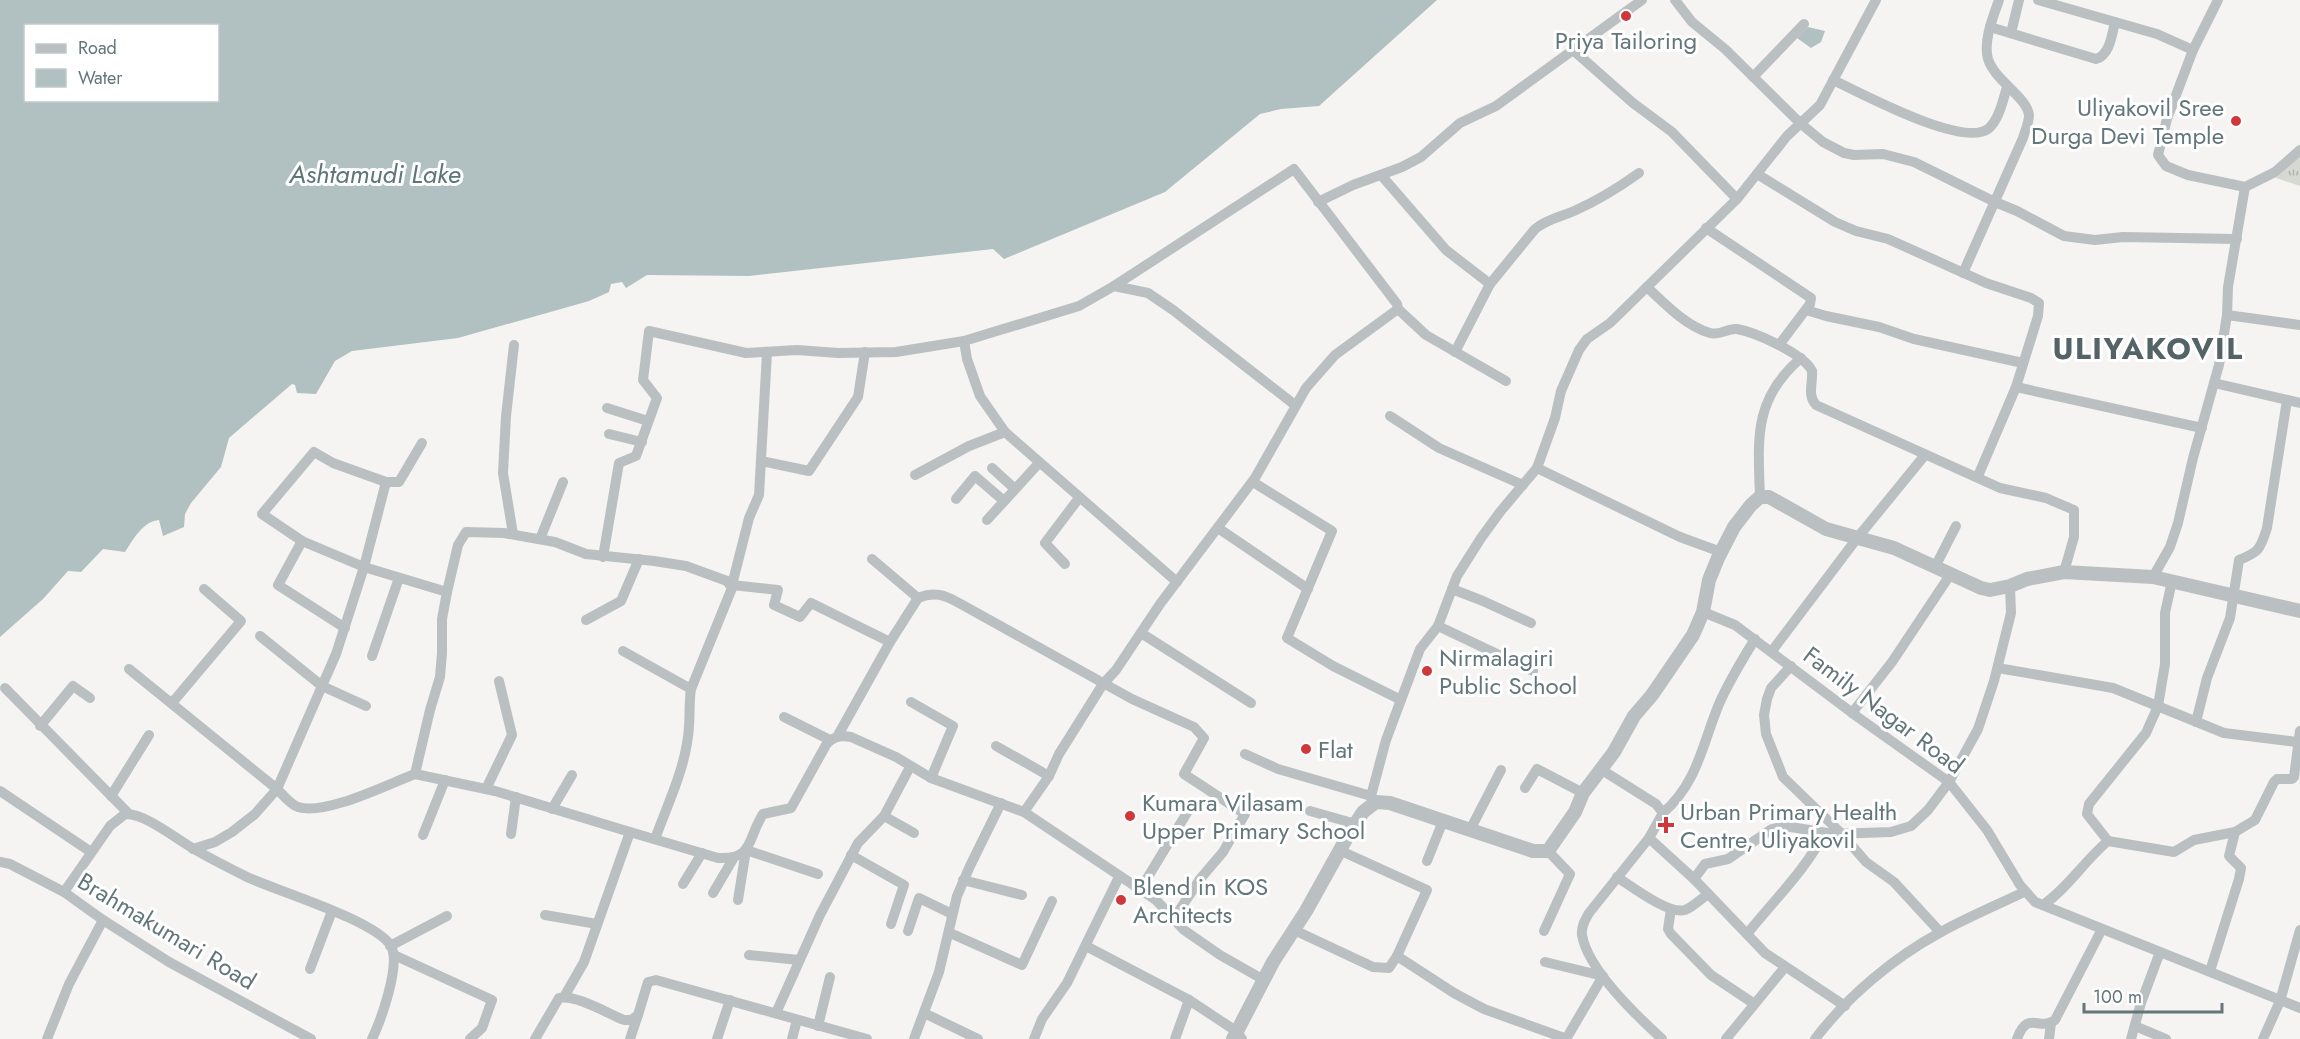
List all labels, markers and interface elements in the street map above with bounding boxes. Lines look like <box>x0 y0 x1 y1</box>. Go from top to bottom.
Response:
marker: Priya Tailoring <box>1619 9 1633 23</box>
place label: Priya Tailoring <box>1555 23 1697 58</box>
legend <box>24 24 219 102</box>
text: Road <box>78 35 117 61</box>
text: Water <box>78 65 123 91</box>
place label: Uliyakovil Sree Durga Devi Temple <box>2031 90 2224 153</box>
marker: Uliyakovil Sree Durga Devi Temple <box>2229 114 2243 128</box>
water label: Ashtamudi Lake <box>288 155 461 193</box>
district label: ULIYAKOVIL <box>2052 327 2244 370</box>
street label: Family Nagar Road <box>1796 638 1972 782</box>
place label: Nirmalagiri Public School <box>1439 640 1577 703</box>
marker: Nirmalagiri Public School <box>1420 664 1434 678</box>
place label: Flat <box>1318 732 1353 767</box>
marker: Flat <box>1299 742 1313 756</box>
place label: Kumara Vilasam Upper Primary School <box>1142 785 1365 848</box>
place label: Urban Primary Health Centre, Uliyakovil <box>1680 794 1897 857</box>
marker: Kumara Vilasam Upper Primary School <box>1123 809 1137 823</box>
marker: Urban Primary Health Centre, Uliyakovil <box>1657 816 1675 834</box>
street label: Brahmakumari Road <box>71 864 263 998</box>
place label: Blend in KOS Architects <box>1133 869 1268 932</box>
marker: Blend in KOS Architects <box>1114 893 1128 907</box>
scale bar <box>2084 976 2222 1014</box>
text: 100 m <box>2093 984 2142 1010</box>

